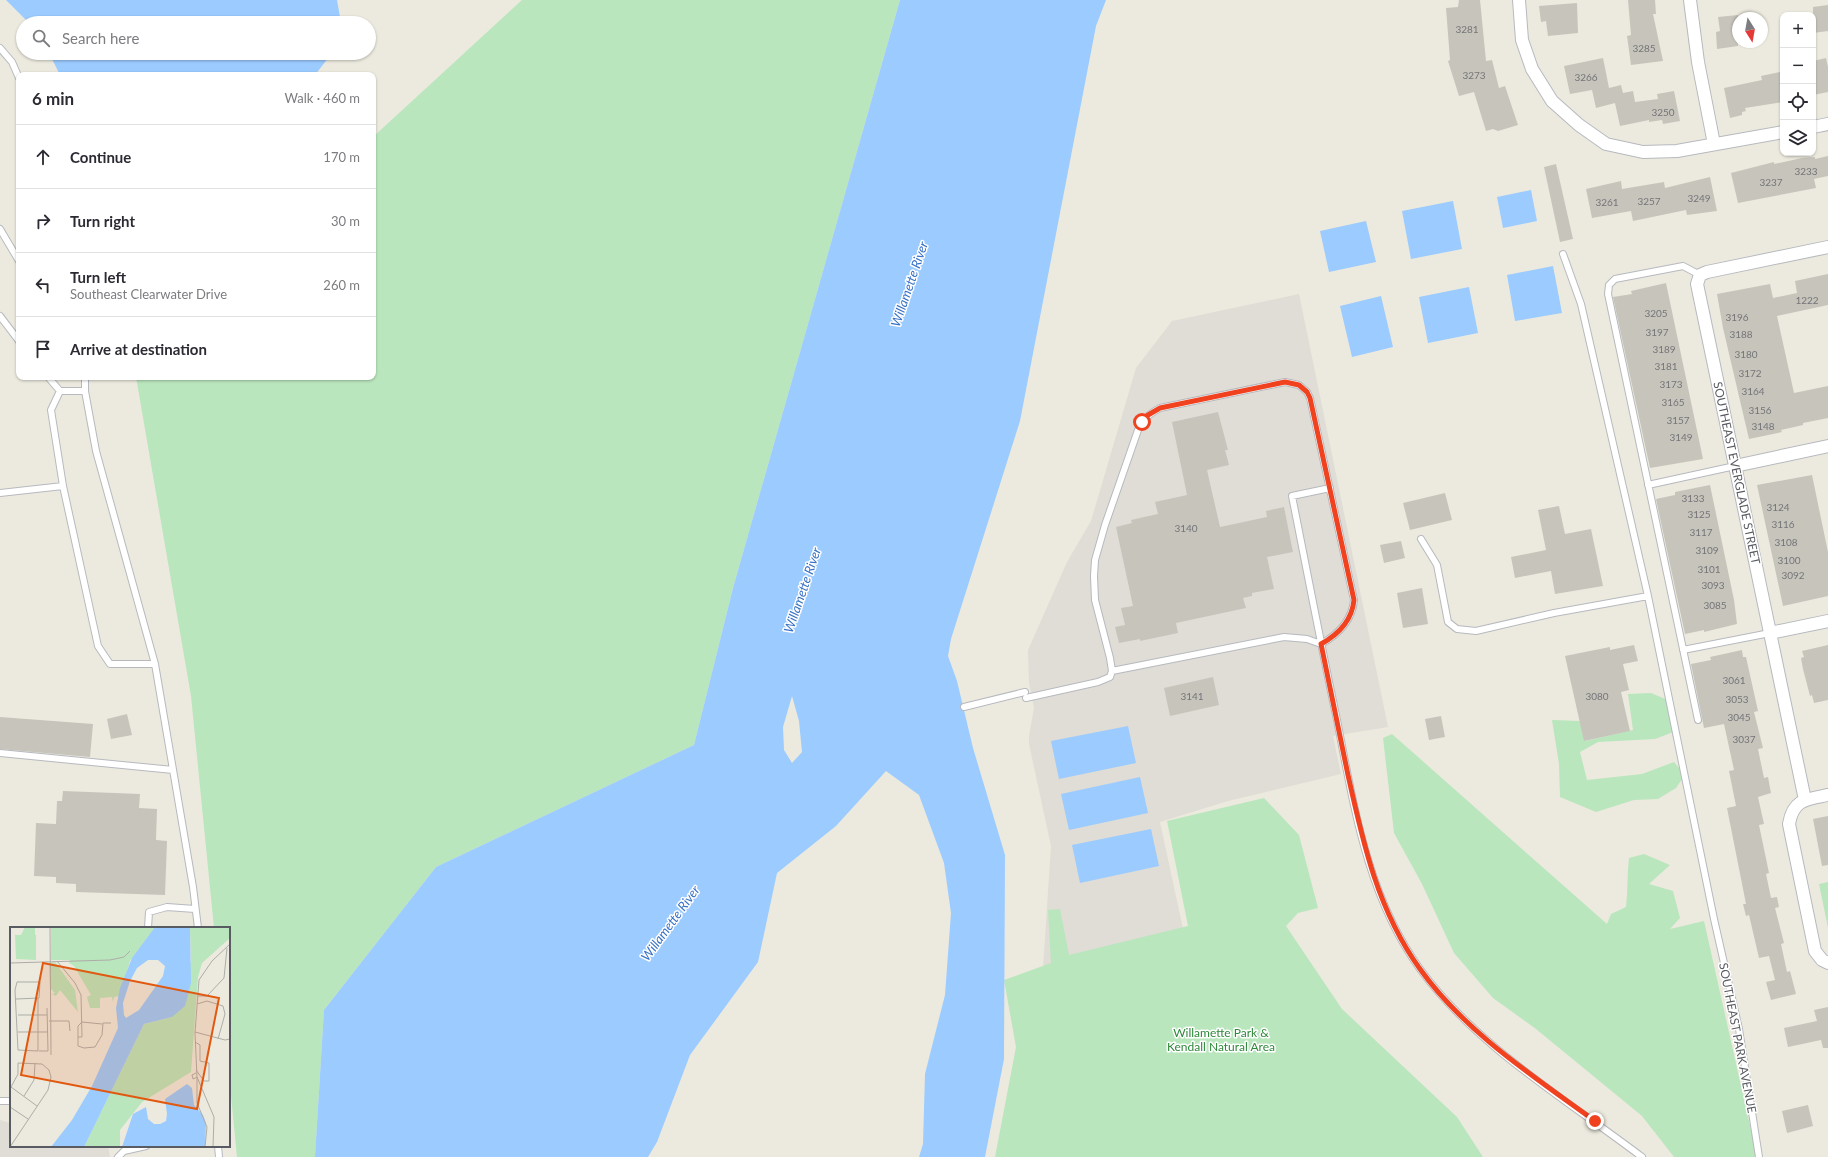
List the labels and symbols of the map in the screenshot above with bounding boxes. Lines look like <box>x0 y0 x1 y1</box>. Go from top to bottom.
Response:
north arrow <box>1732 12 1768 48</box>
house number: 3281 <box>1455 23 1479 35</box>
house number: 3285 <box>1632 42 1656 54</box>
house number: 3273 <box>1462 69 1486 81</box>
house number: 3266 <box>1574 71 1598 83</box>
house number: 3250 <box>1651 106 1675 118</box>
house number: 3233 <box>1794 165 1818 177</box>
house number: 3237 <box>1759 176 1783 188</box>
house number: 3249 <box>1687 192 1711 204</box>
house number: 3257 <box>1637 195 1661 207</box>
house number: 3261 <box>1595 196 1619 208</box>
water label: Willamette River <box>887 239 931 329</box>
house number: 1222 <box>1795 294 1819 306</box>
house number: 3205 <box>1644 307 1668 319</box>
house number: 3196 <box>1725 311 1749 323</box>
house number: 3197 <box>1645 326 1669 338</box>
house number: 3188 <box>1729 328 1753 340</box>
house number: 3189 <box>1652 343 1676 355</box>
house number: 3180 <box>1734 348 1758 360</box>
house number: 3181 <box>1654 360 1678 372</box>
house number: 3172 <box>1738 367 1762 379</box>
house number: 3173 <box>1659 378 1683 390</box>
street label: SOUTHEAST EVERGLADE STREET <box>1710 380 1764 566</box>
house number: 3164 <box>1741 385 1765 397</box>
house number: 3165 <box>1661 396 1685 408</box>
house number: 3156 <box>1748 404 1772 416</box>
route start <box>1133 413 1151 431</box>
house number: 3157 <box>1666 414 1690 426</box>
house number: 3148 <box>1751 420 1775 432</box>
house number: 3149 <box>1669 431 1693 443</box>
house number: 3133 <box>1681 492 1705 504</box>
house number: 3124 <box>1766 501 1790 513</box>
house number: 3125 <box>1687 508 1711 520</box>
house number: 3116 <box>1771 518 1795 530</box>
house number: 3140 <box>1174 522 1198 534</box>
house number: 3117 <box>1689 526 1713 538</box>
house number: 3108 <box>1774 536 1798 548</box>
house number: 3109 <box>1695 544 1719 556</box>
water label: Willamette River <box>780 545 824 635</box>
house number: 3100 <box>1777 554 1801 566</box>
house number: 3101 <box>1697 563 1721 575</box>
house number: 3092 <box>1781 569 1805 581</box>
house number: 3093 <box>1701 579 1725 591</box>
house number: 3085 <box>1703 599 1727 611</box>
house number: 3061 <box>1722 674 1746 686</box>
house number: 3141 <box>1180 690 1204 702</box>
house number: 3080 <box>1585 690 1609 702</box>
house number: 3053 <box>1725 693 1749 705</box>
house number: 3045 <box>1727 711 1751 723</box>
house number: 3037 <box>1732 733 1756 745</box>
water label: Willamette River <box>637 882 703 964</box>
inset map <box>10 927 230 1147</box>
street label: SOUTHEAST PARK AVENUE <box>1716 962 1760 1115</box>
park label: Willamette Park & Kendall Natural Area <box>1167 1025 1275 1054</box>
route end <box>1586 1112 1604 1130</box>

